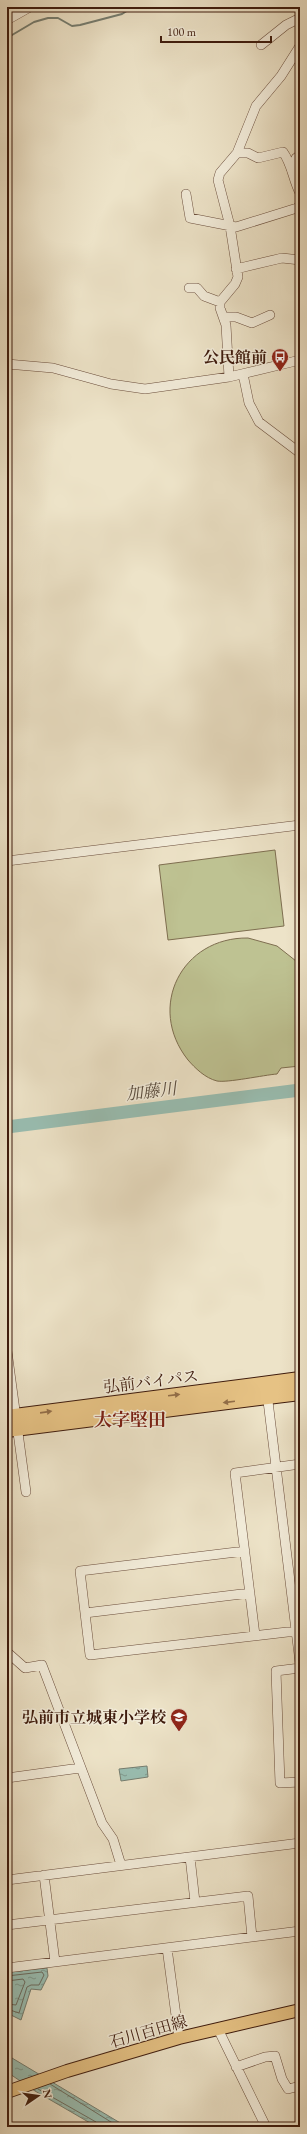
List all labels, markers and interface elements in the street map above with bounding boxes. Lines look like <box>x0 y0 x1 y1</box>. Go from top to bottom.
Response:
scale bar <box>161 18 271 44</box>
text: 100 m <box>167 24 197 40</box>
place label: 公民館前 <box>203 347 267 368</box>
bus stop icon: 公民館前 <box>270 347 290 372</box>
water label: 加藤川 <box>124 1077 180 1105</box>
street label: 弘前バイパス <box>102 1365 200 1398</box>
one-way arrow <box>168 1392 181 1398</box>
one-way arrow <box>223 1399 235 1405</box>
district label: 大字堅田 <box>94 1408 166 1431</box>
one-way arrow <box>39 1409 52 1415</box>
place label: 弘前市立城東小学校 <box>22 1707 167 1728</box>
school or university icon: 弘前市立城東小学校 <box>169 1707 189 1732</box>
street label: 石川百田線 <box>107 2010 189 2053</box>
north arrow <box>18 2076 58 2116</box>
text: N <box>40 2088 56 2100</box>

